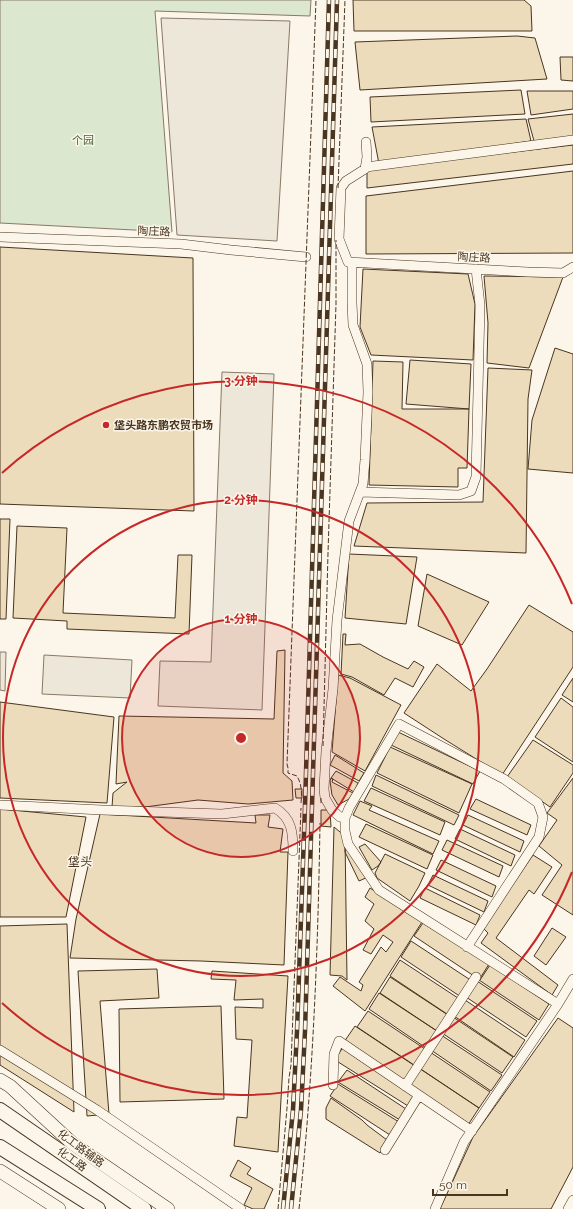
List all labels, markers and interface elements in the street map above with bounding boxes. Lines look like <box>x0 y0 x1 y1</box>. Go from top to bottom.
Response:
park label: 个园 <box>72 134 94 147</box>
street label: 陶庄路 <box>137 224 171 239</box>
street label: 陶庄路 <box>457 250 491 265</box>
text: 3 分钟 <box>224 374 258 388</box>
place label: 垡头路东鹏农贸市场 <box>114 419 213 432</box>
marker: 垡头路东鹏农贸市场 <box>101 420 111 430</box>
text: 2 分钟 <box>224 493 258 507</box>
text: 1 分钟 <box>225 612 257 626</box>
centre of rings <box>234 731 248 745</box>
district label: 垡头 <box>68 855 92 869</box>
street label: 化工路辅路 <box>55 1126 107 1170</box>
street label: 化工路 <box>55 1144 89 1174</box>
scale bar <box>433 1171 507 1197</box>
text: 50 m <box>439 1178 467 1192</box>

